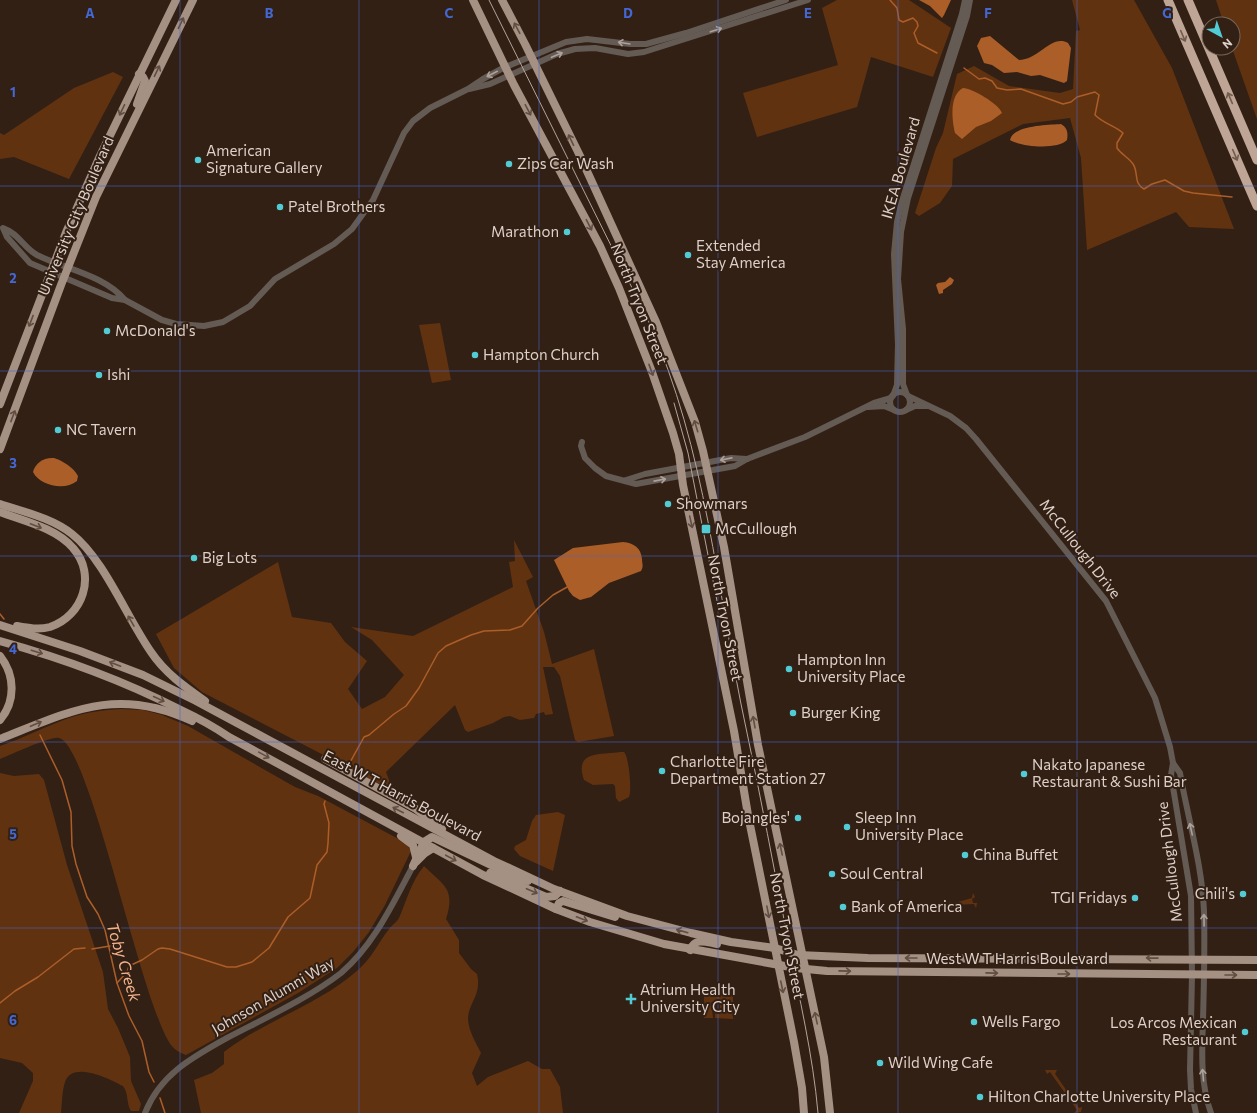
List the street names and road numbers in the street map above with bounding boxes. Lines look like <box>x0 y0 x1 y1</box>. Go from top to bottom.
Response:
street label: IKEA Boulevard <box>877 115 923 221</box>
street label: University City Boulevard <box>33 133 117 298</box>
street label: North Tryon Street <box>608 241 672 367</box>
street label: McCullough Drive <box>1036 495 1125 602</box>
street label: North Tryon Street <box>705 553 747 683</box>
street label: East W T Harris Boulevard <box>320 746 484 844</box>
street label: McCullough Drive <box>1153 801 1185 923</box>
street label: North Tryon Street <box>767 871 809 1001</box>
street label: West W T Harris Boulevard <box>926 949 1108 967</box>
street label: Johnson Alumni Way <box>208 953 337 1038</box>

